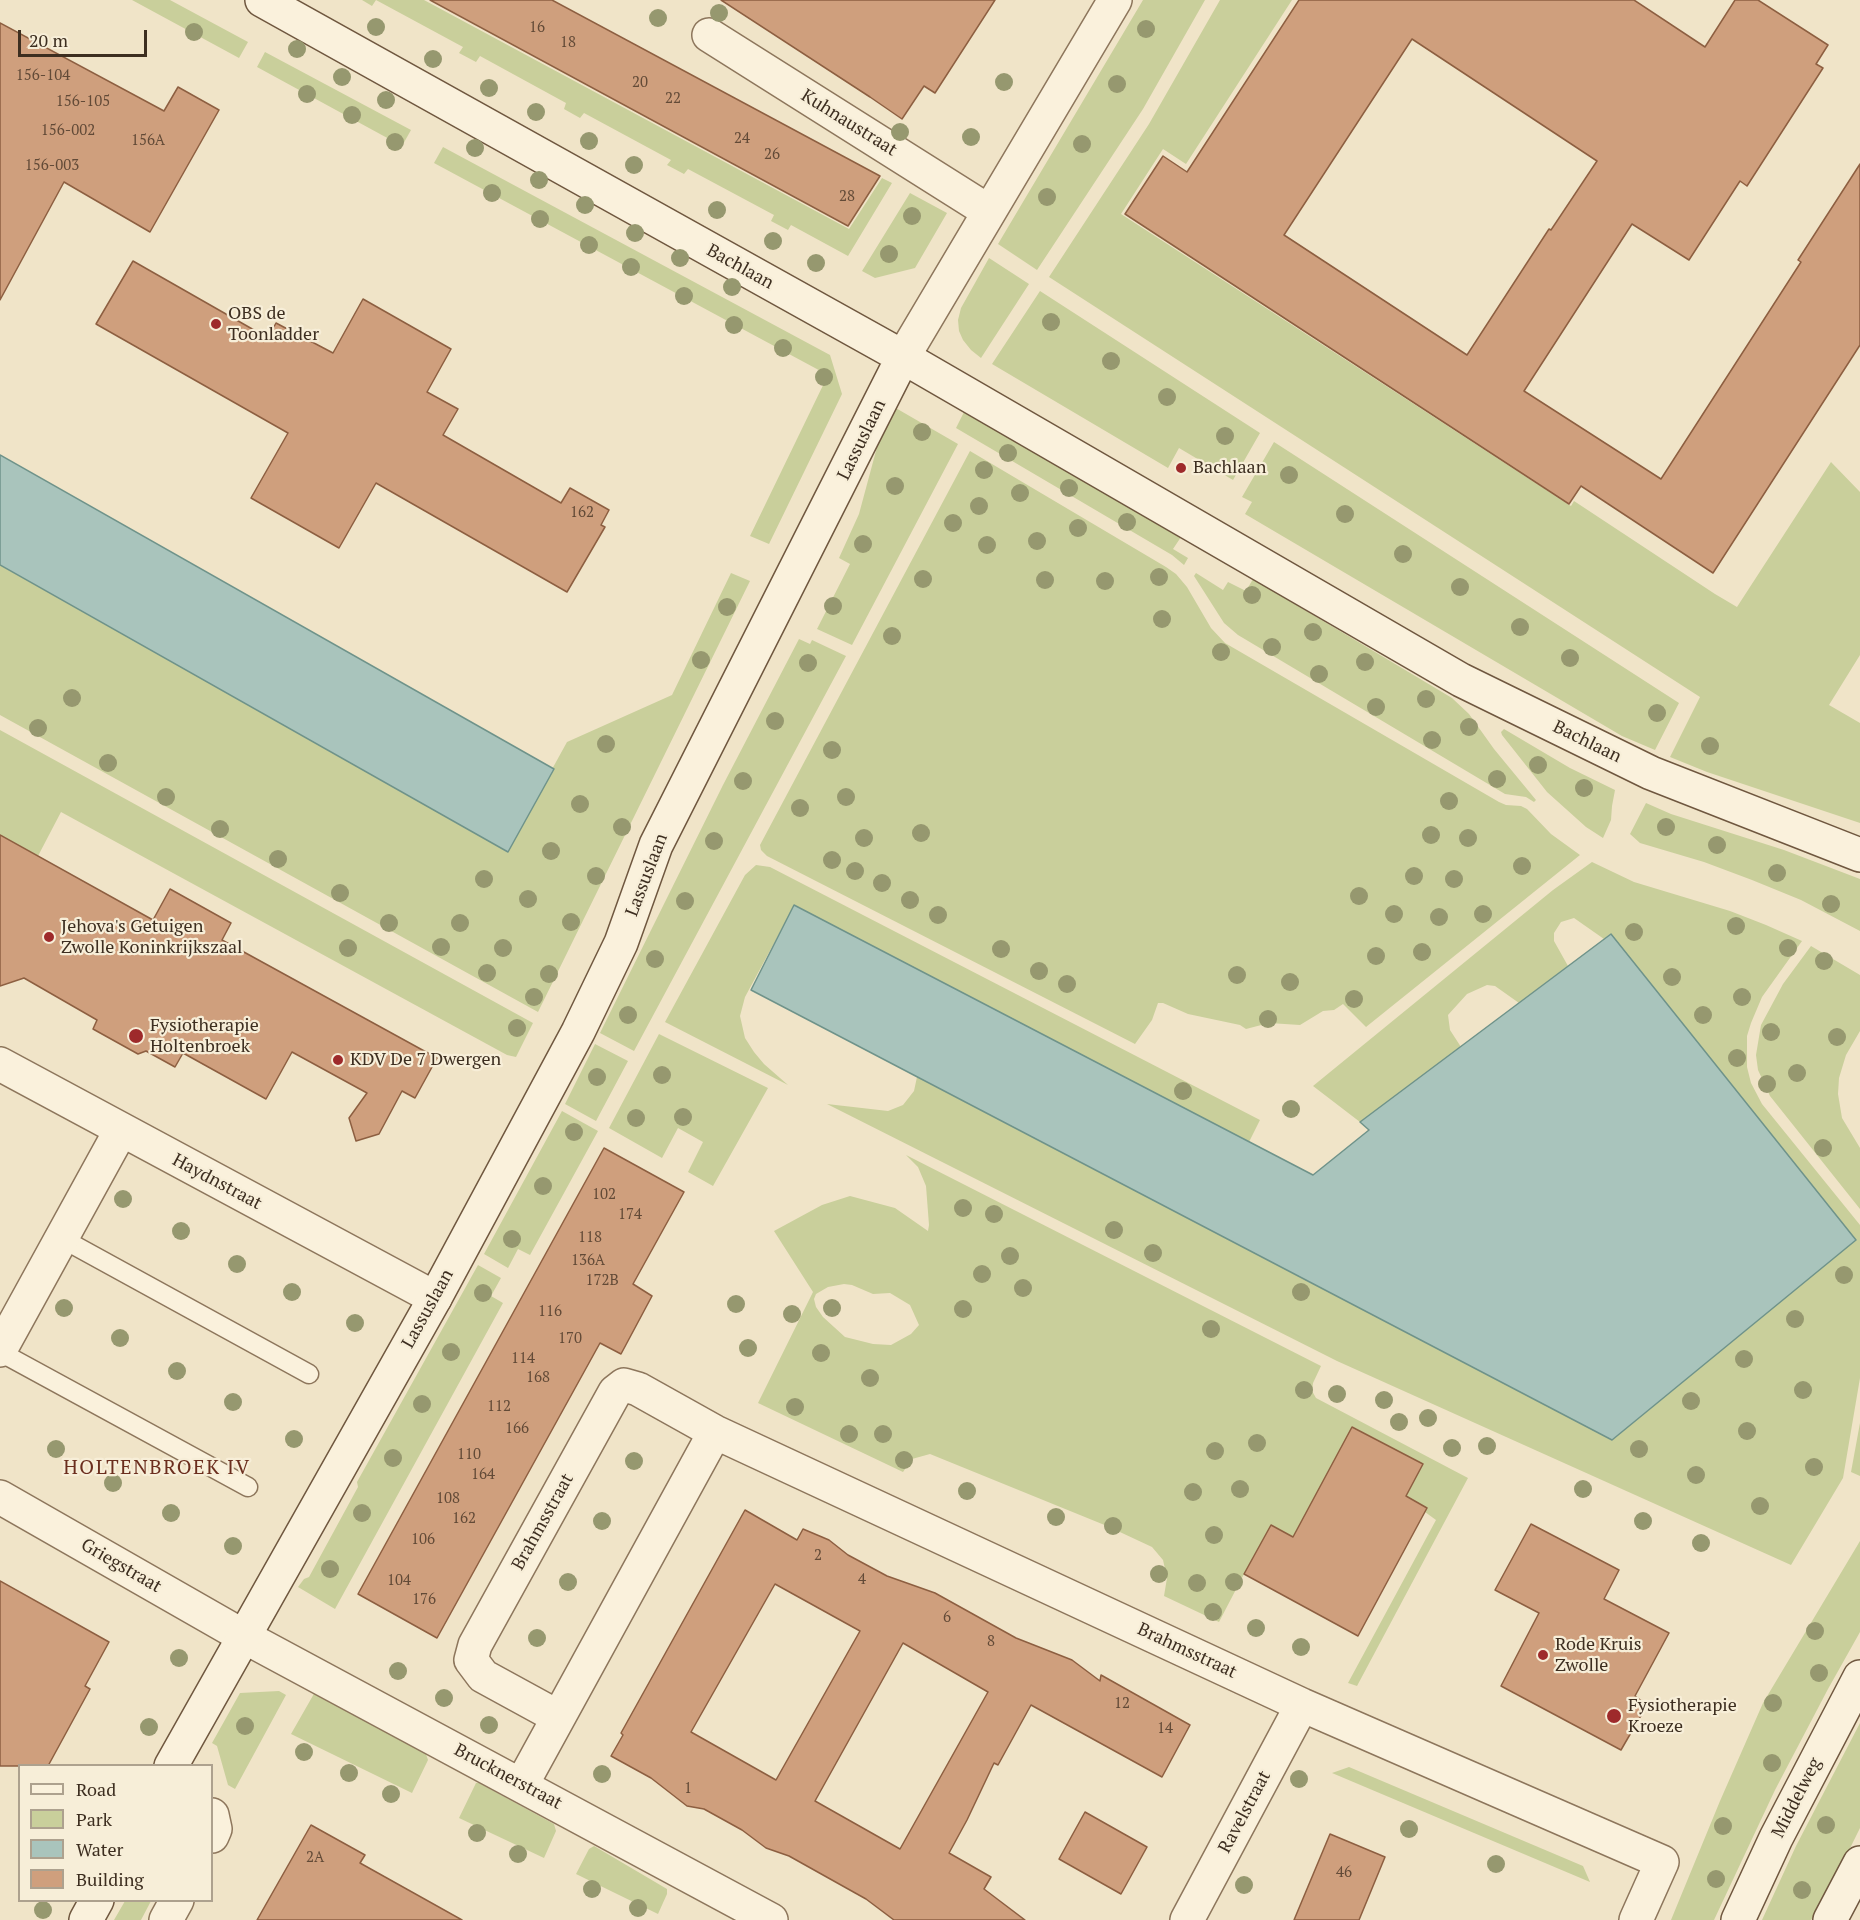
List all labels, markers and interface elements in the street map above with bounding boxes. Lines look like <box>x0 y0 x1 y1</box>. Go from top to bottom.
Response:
scale bar <box>21 18 150 56</box>
house number: 16 <box>529 19 545 37</box>
text: 20 m <box>29 28 68 52</box>
house number: 18 <box>560 34 576 52</box>
house number: 156-104 <box>16 67 70 85</box>
house number: 20 <box>632 74 648 92</box>
street label: Kuhnaustraat <box>797 85 901 161</box>
house number: 22 <box>665 90 681 108</box>
house number: 156-105 <box>56 93 110 111</box>
house number: 156-002 <box>41 122 95 140</box>
house number: 24 <box>734 130 750 148</box>
house number: 156A <box>131 132 165 150</box>
house number: 26 <box>764 146 780 164</box>
house number: 156-003 <box>25 157 79 175</box>
house number: 28 <box>839 188 855 206</box>
street label: Bachlaan <box>703 240 777 294</box>
place label: OBS de Toonladder <box>228 303 319 346</box>
marker: OBS de Toonladder <box>209 317 223 331</box>
street label: Lassuslaan <box>833 396 891 484</box>
place label: Bachlaan <box>1193 457 1266 479</box>
marker: Bachlaan <box>1174 461 1188 475</box>
house number: 162 <box>570 504 594 522</box>
street label: Bachlaan <box>1549 716 1625 768</box>
street label: Lassuslaan <box>621 831 673 919</box>
place label: Jehova's Getuigen Zwolle Koninkrijkszaal <box>61 916 243 958</box>
marker: Jehova's Getuigen Zwolle Koninkrijkszaal <box>42 930 56 944</box>
place label: Fysiotherapie Holtenbroek <box>150 1015 259 1058</box>
marker: Fysiotherapie Holtenbroek <box>127 1027 145 1045</box>
place label: KDV De 7 Dwergen <box>350 1049 501 1071</box>
marker: KDV De 7 Dwergen <box>331 1053 345 1067</box>
street label: Haydnstraat <box>169 1149 265 1215</box>
house number: 102 <box>592 1186 616 1204</box>
house number: 174 <box>618 1206 642 1224</box>
house number: 118 <box>578 1229 602 1247</box>
house number: 136A <box>571 1252 605 1270</box>
street label: Lassuslaan <box>397 1266 459 1352</box>
house number: 172B <box>585 1272 619 1290</box>
house number: 116 <box>538 1303 562 1321</box>
house number: 170 <box>558 1330 582 1348</box>
house number: 114 <box>511 1350 535 1368</box>
house number: 168 <box>526 1369 550 1387</box>
house number: 112 <box>487 1398 511 1416</box>
house number: 166 <box>505 1420 529 1438</box>
house number: 110 <box>457 1446 481 1464</box>
district label: HOLTENBROEK IV <box>63 1456 251 1480</box>
house number: 164 <box>471 1466 495 1484</box>
street label: Brahmsstraat <box>508 1470 578 1574</box>
house number: 108 <box>436 1490 460 1508</box>
house number: 162 <box>452 1510 476 1528</box>
house number: 106 <box>411 1531 435 1549</box>
street label: Griegstraat <box>77 1534 165 1598</box>
house number: 2 <box>814 1547 822 1565</box>
house number: 4 <box>858 1571 866 1589</box>
house number: 104 <box>387 1572 411 1590</box>
house number: 176 <box>412 1591 436 1609</box>
house number: 6 <box>943 1609 951 1627</box>
street label: Brahmsstraat <box>1134 1619 1240 1683</box>
house number: 8 <box>987 1633 995 1651</box>
place label: Rode Kruis Zwolle <box>1555 1634 1642 1676</box>
marker: Rode Kruis Zwolle <box>1536 1648 1550 1662</box>
house number: 12 <box>1114 1695 1130 1713</box>
place label: Fysiotherapie Kroeze <box>1628 1695 1737 1738</box>
marker: Fysiotherapie Kroeze <box>1605 1707 1623 1725</box>
house number: 14 <box>1157 1720 1173 1738</box>
street label: Brucknerstraat <box>450 1740 566 1814</box>
street label: Middelweg <box>1768 1754 1826 1842</box>
legend <box>18 1764 213 1902</box>
street label: Ravelstraat <box>1214 1767 1276 1857</box>
text: Road <box>76 1777 116 1801</box>
house number: 1 <box>684 1780 692 1798</box>
text: Park <box>76 1807 112 1831</box>
text: Water <box>76 1837 123 1861</box>
house number: 2A <box>306 1849 324 1867</box>
house number: 46 <box>1336 1864 1352 1882</box>
text: Building <box>76 1867 144 1891</box>

